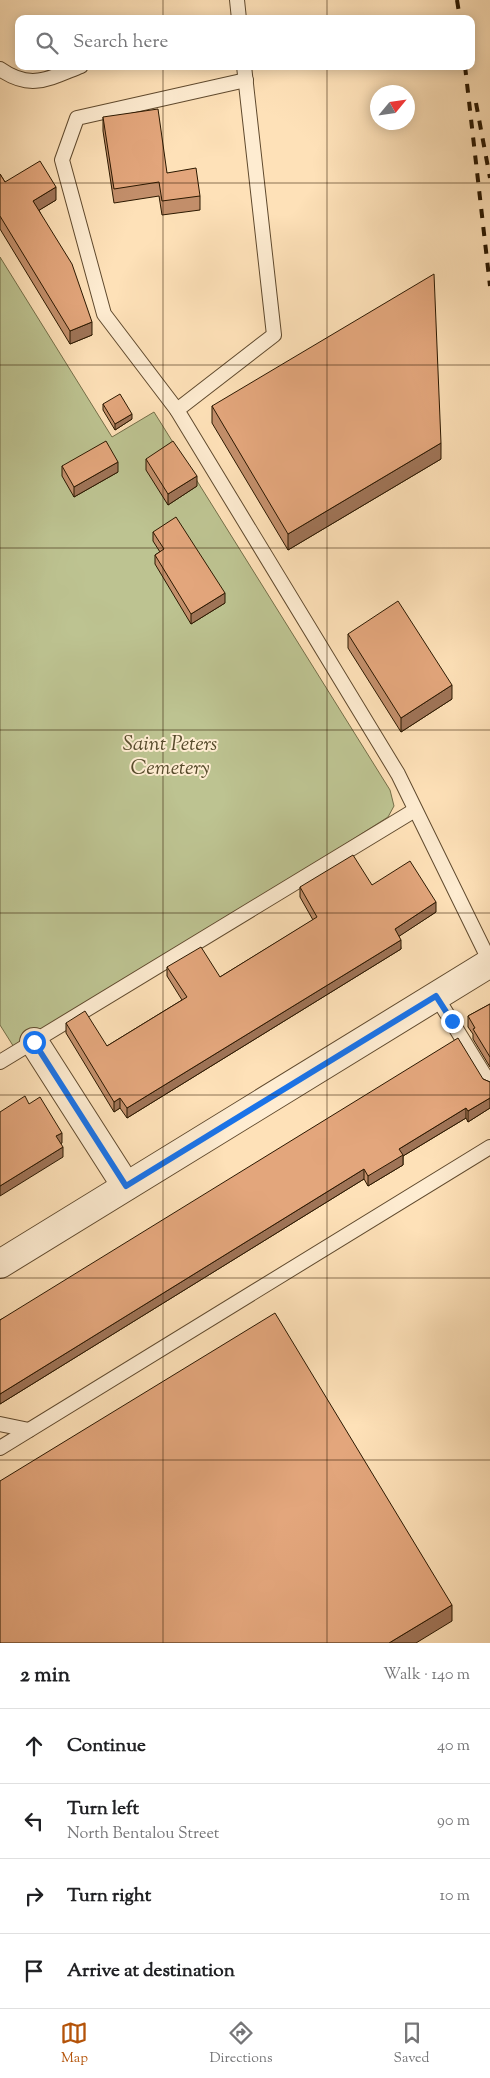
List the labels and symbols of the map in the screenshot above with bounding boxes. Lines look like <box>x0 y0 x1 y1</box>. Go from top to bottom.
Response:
north arrow <box>370 85 415 130</box>
park label: Saint Peters Cemetery <box>123 730 217 784</box>
route end <box>441 1010 464 1033</box>
route start <box>23 1031 46 1054</box>

